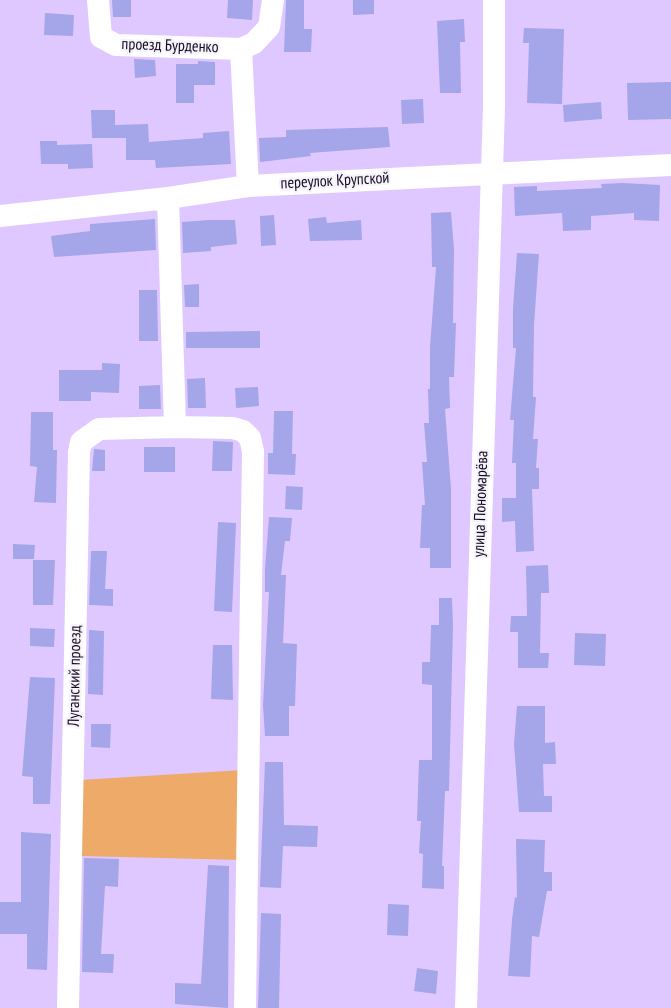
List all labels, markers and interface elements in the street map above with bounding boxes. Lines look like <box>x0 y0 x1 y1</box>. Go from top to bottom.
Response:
street label: проезд Бурденко <box>121 35 219 57</box>
street label: переулок Крупской <box>280 169 390 193</box>
street label: улица Пономарёва <box>470 450 492 558</box>
street label: Луганский проезд <box>65 625 85 727</box>

